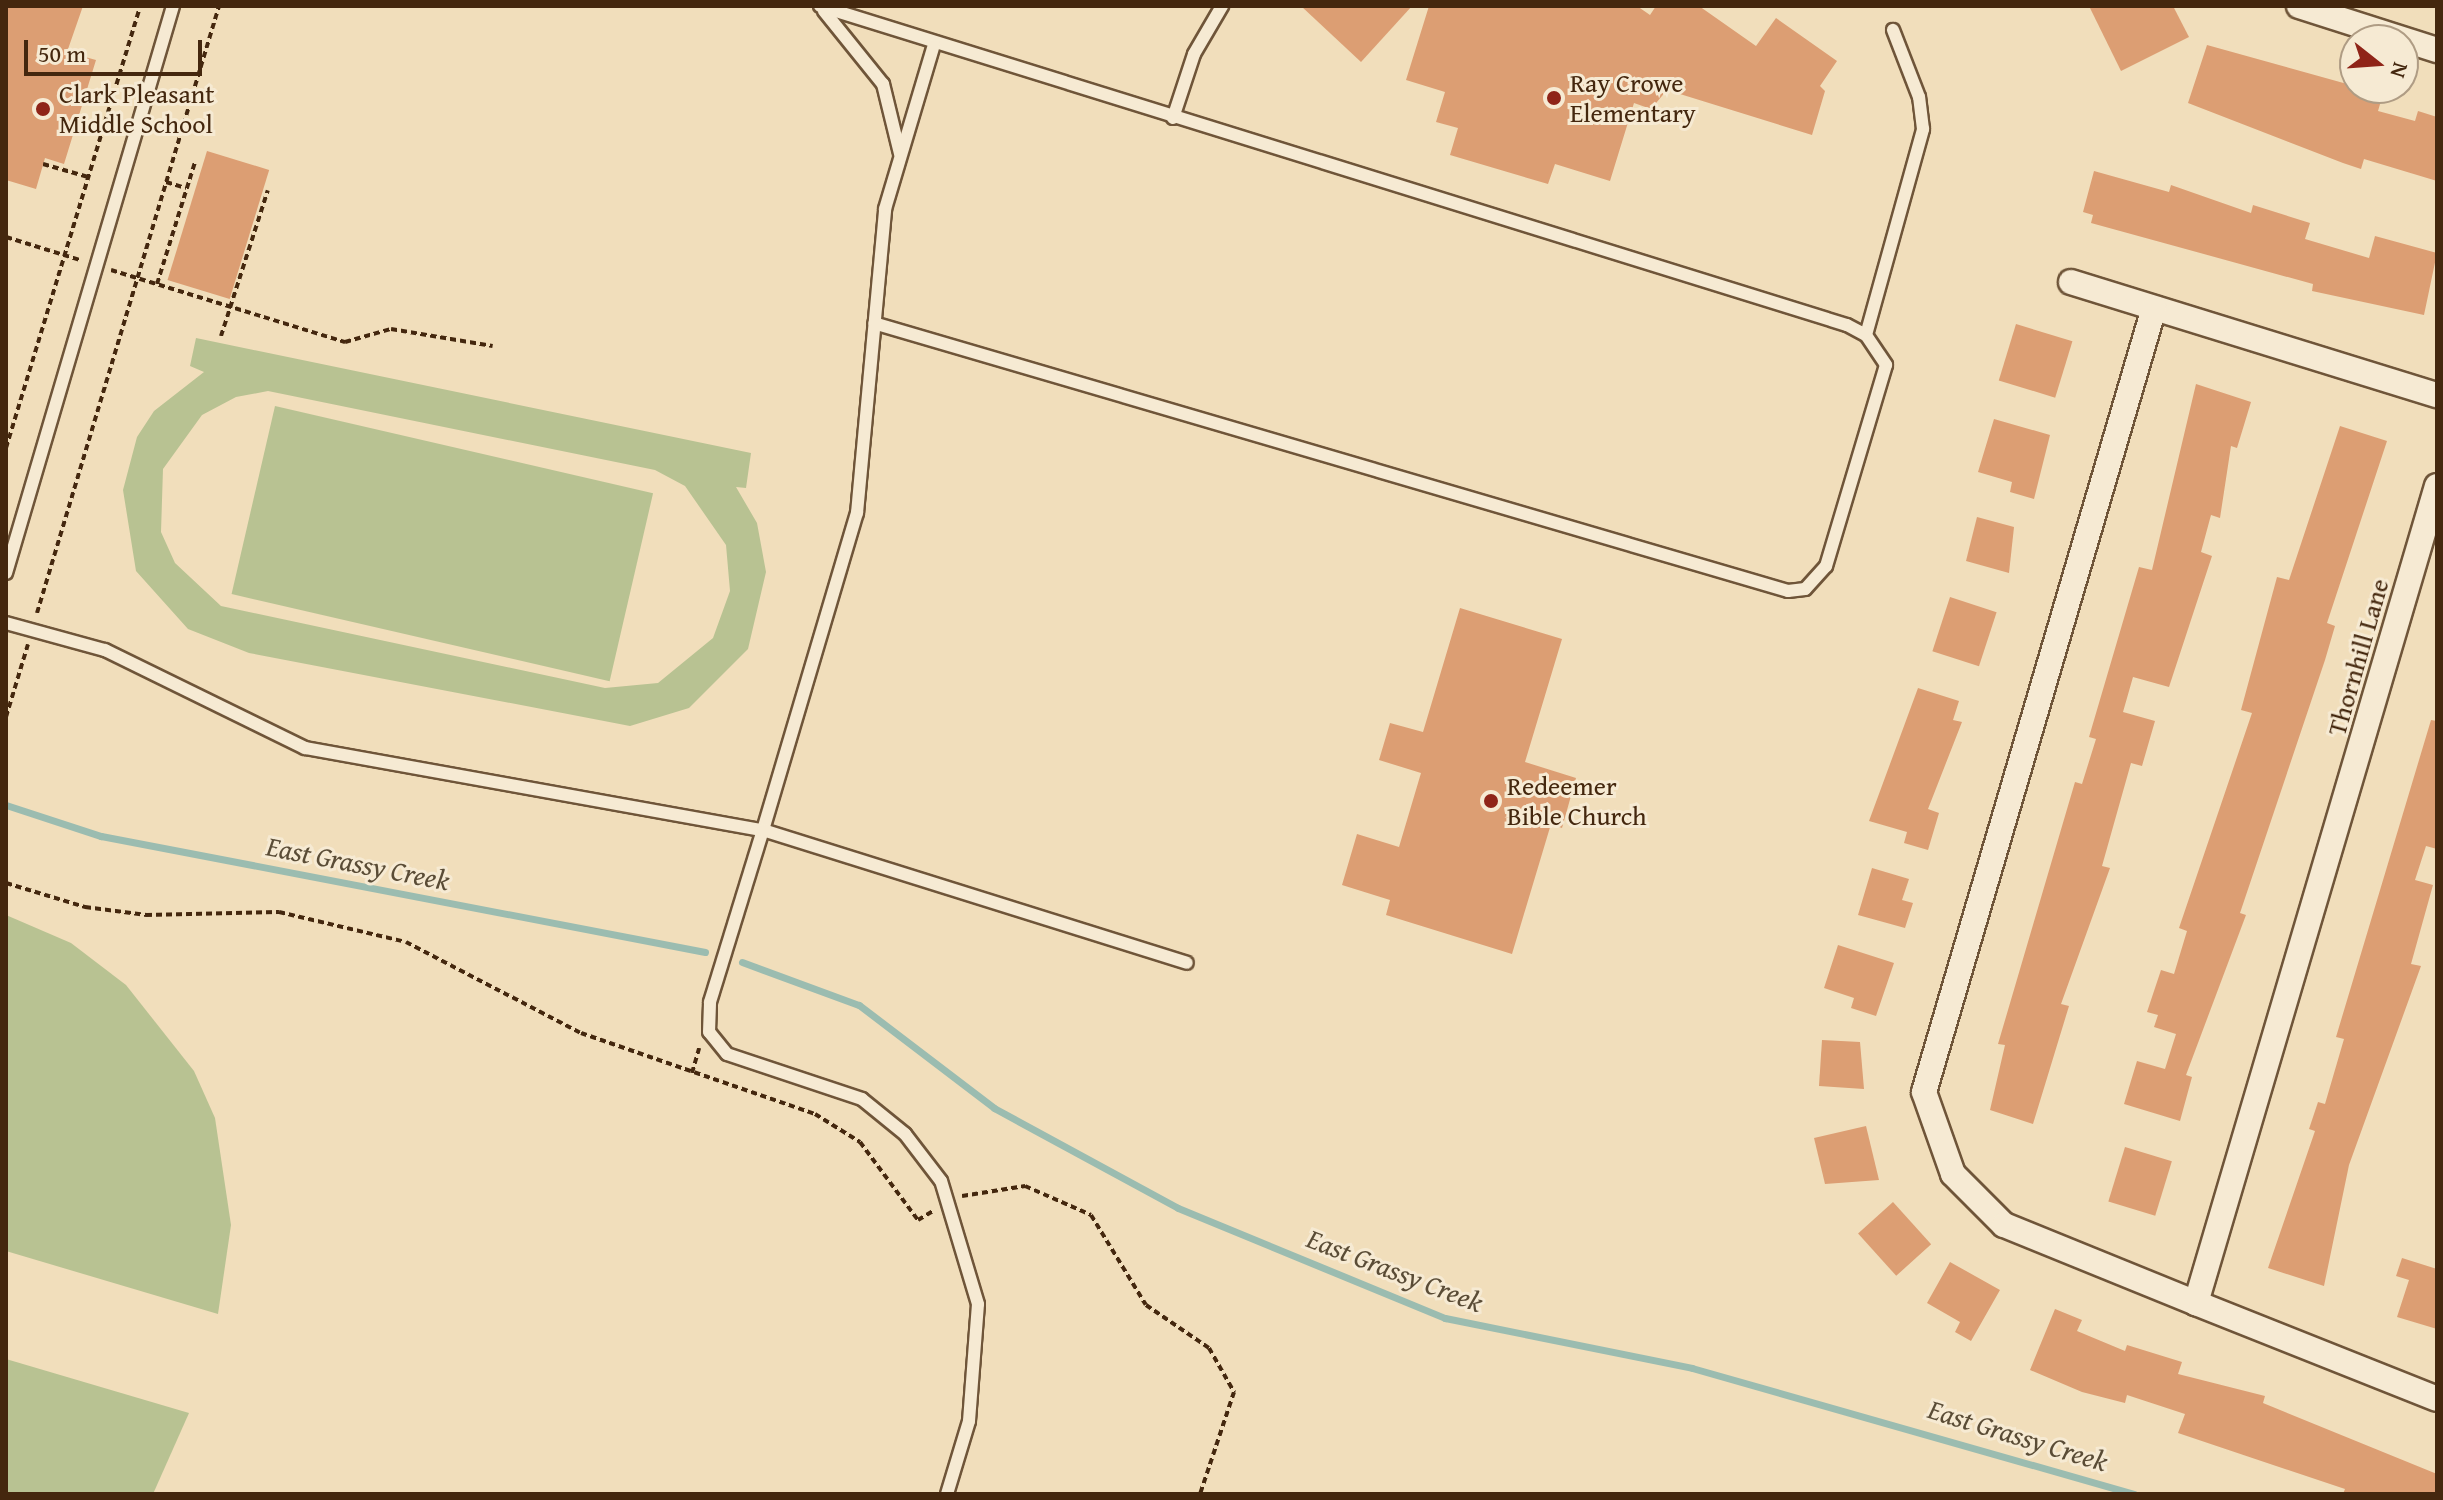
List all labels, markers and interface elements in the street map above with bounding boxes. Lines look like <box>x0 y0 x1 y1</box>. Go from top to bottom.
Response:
scale bar <box>28 24 206 74</box>
north arrow <box>2339 24 2419 104</box>
text: 50 m <box>38 36 86 71</box>
text: N <box>2383 59 2417 82</box>
place label: Ray Crowe Elementary <box>1570 67 1696 128</box>
place label: Clark Pleasant Middle School <box>59 78 215 140</box>
marker: Ray Crowe Elementary <box>1545 89 1563 107</box>
marker: Clark Pleasant Middle School <box>34 100 52 118</box>
street label: Thornhill Lane <box>2321 575 2395 739</box>
place label: Redeemer Bible Church <box>1507 770 1647 832</box>
marker: Redeemer Bible Church <box>1482 792 1500 810</box>
water label: East Grassy Creek <box>264 829 452 897</box>
water label: East Grassy Creek <box>1302 1221 1488 1319</box>
water label: East Grassy Creek <box>1924 1392 2112 1478</box>

